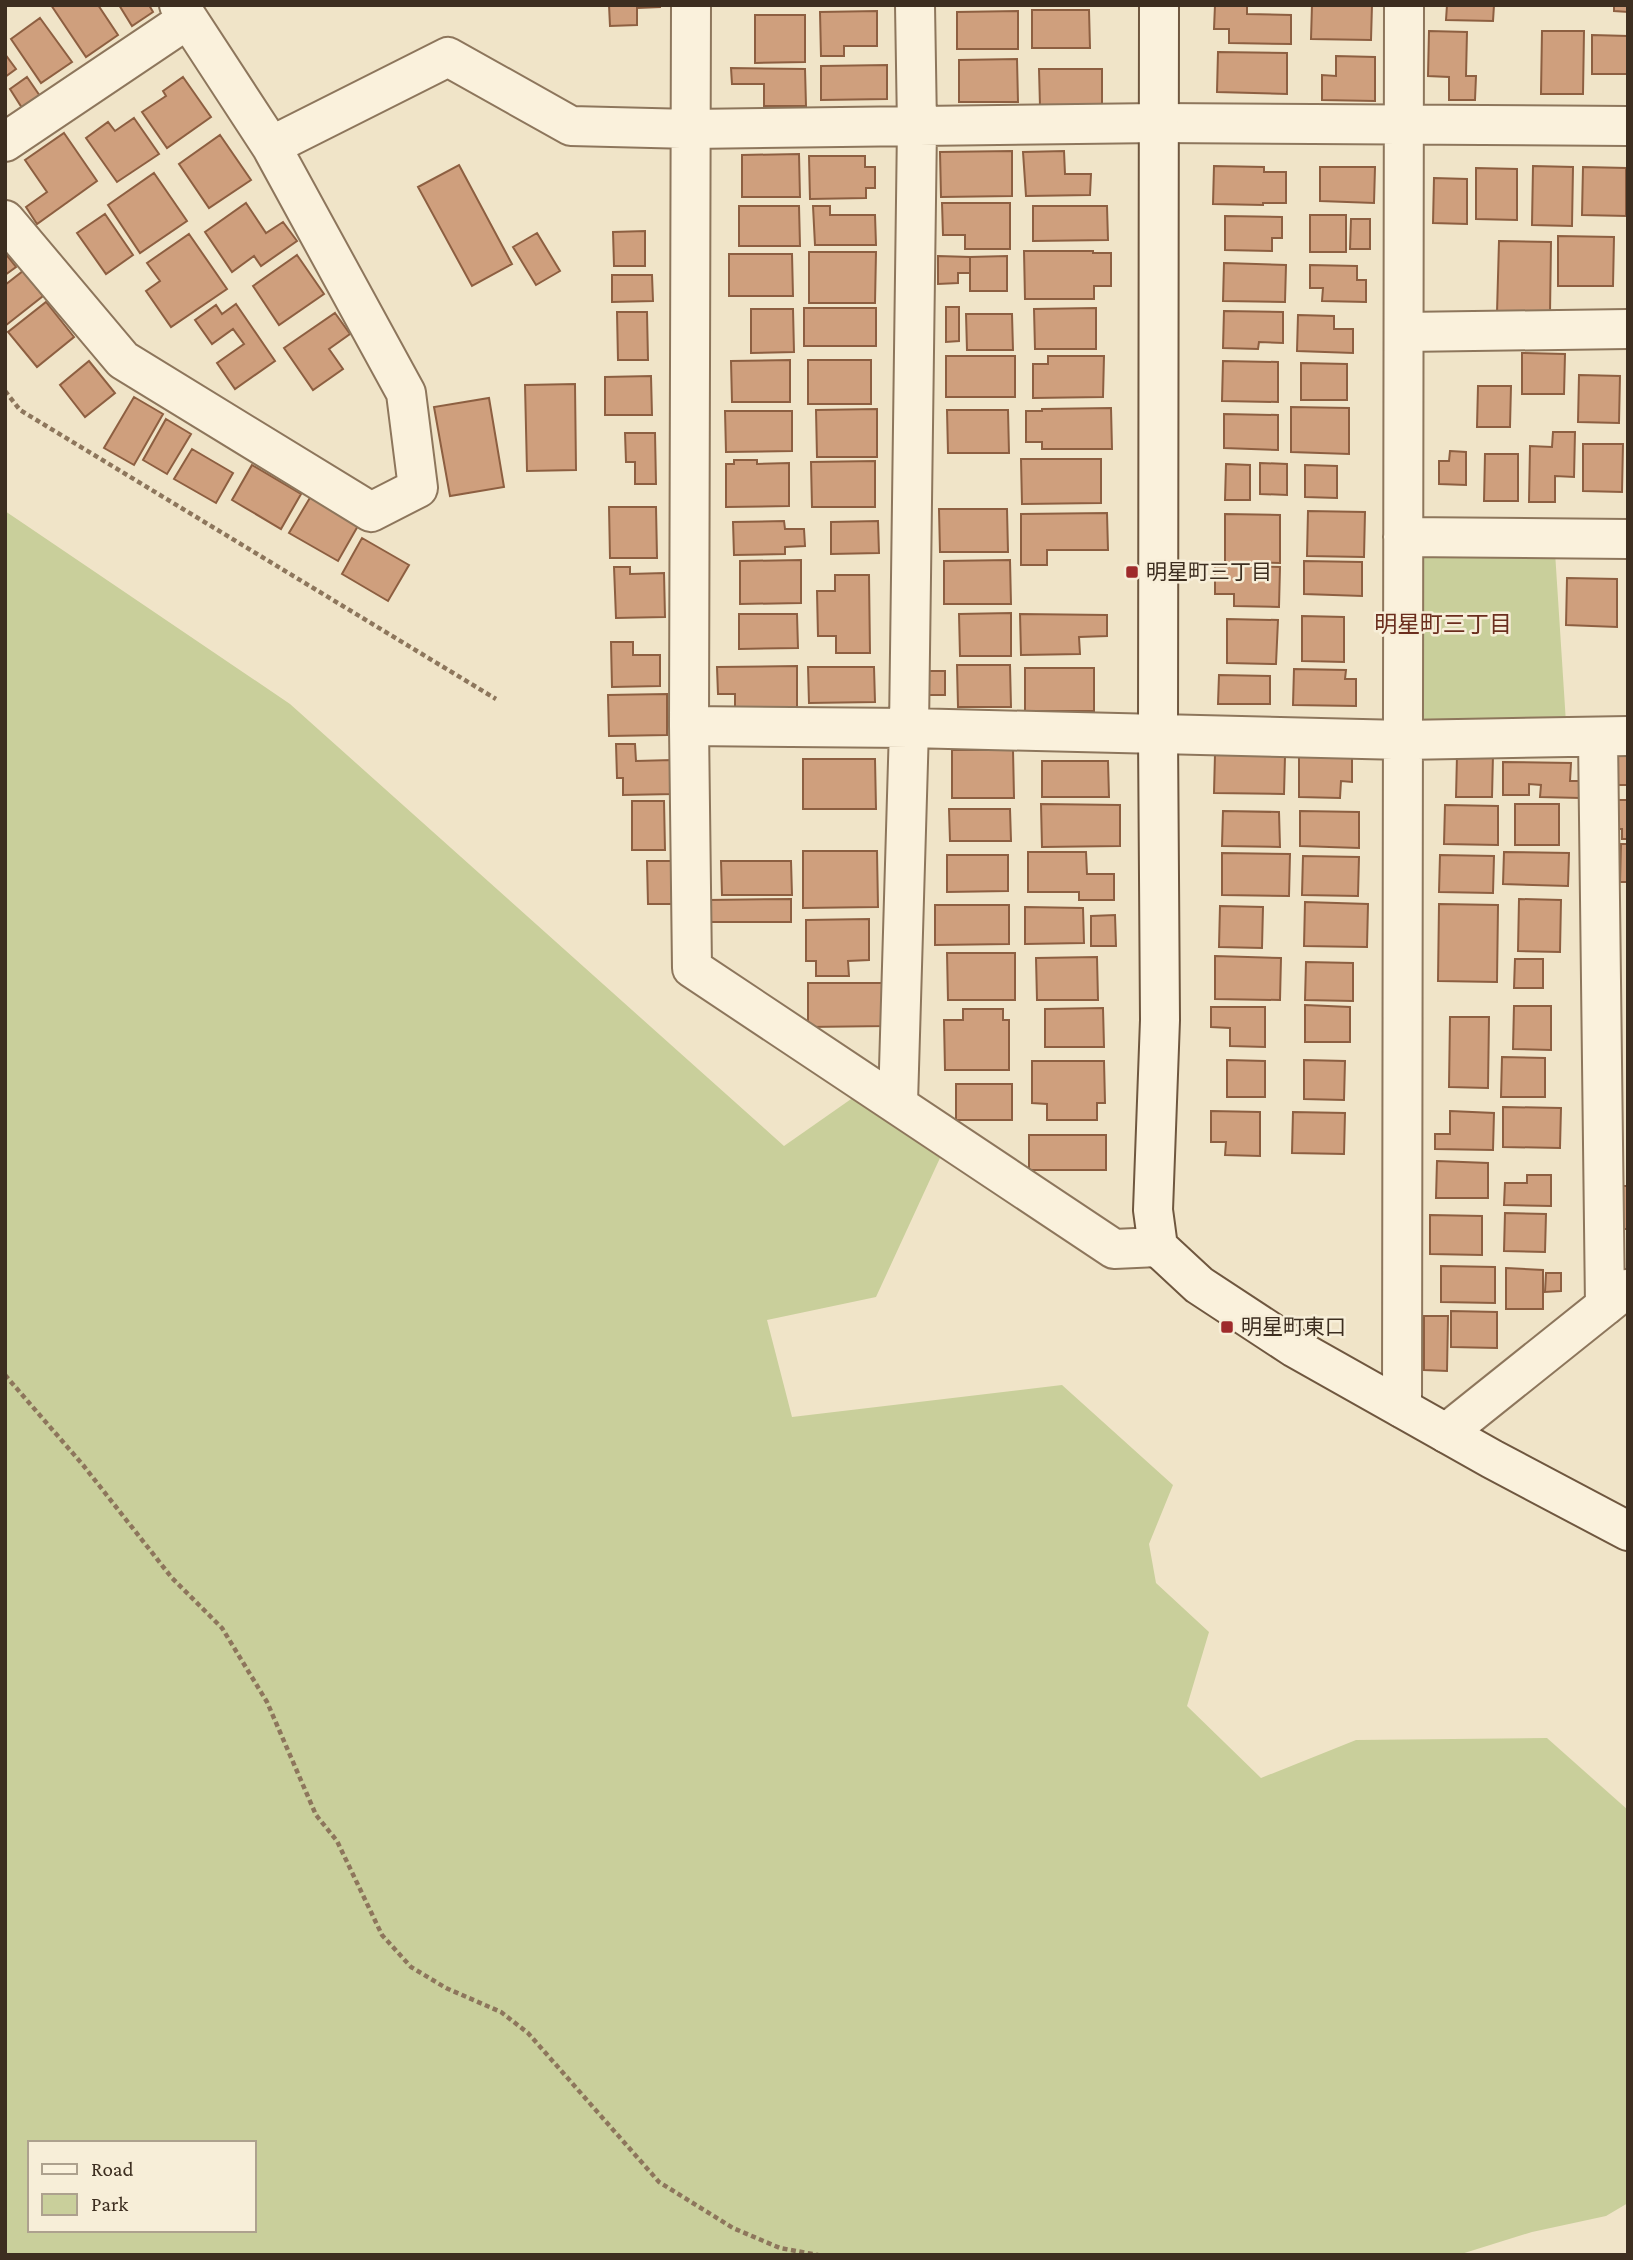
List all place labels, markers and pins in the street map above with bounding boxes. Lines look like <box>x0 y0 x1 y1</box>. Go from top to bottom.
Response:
place label: 明星町三丁目 <box>1146 560 1272 584</box>
marker: 明星町三丁目 <box>1124 564 1140 580</box>
place label: 明星町東口 <box>1241 1315 1346 1339</box>
marker: 明星町東口 <box>1219 1319 1235 1335</box>

